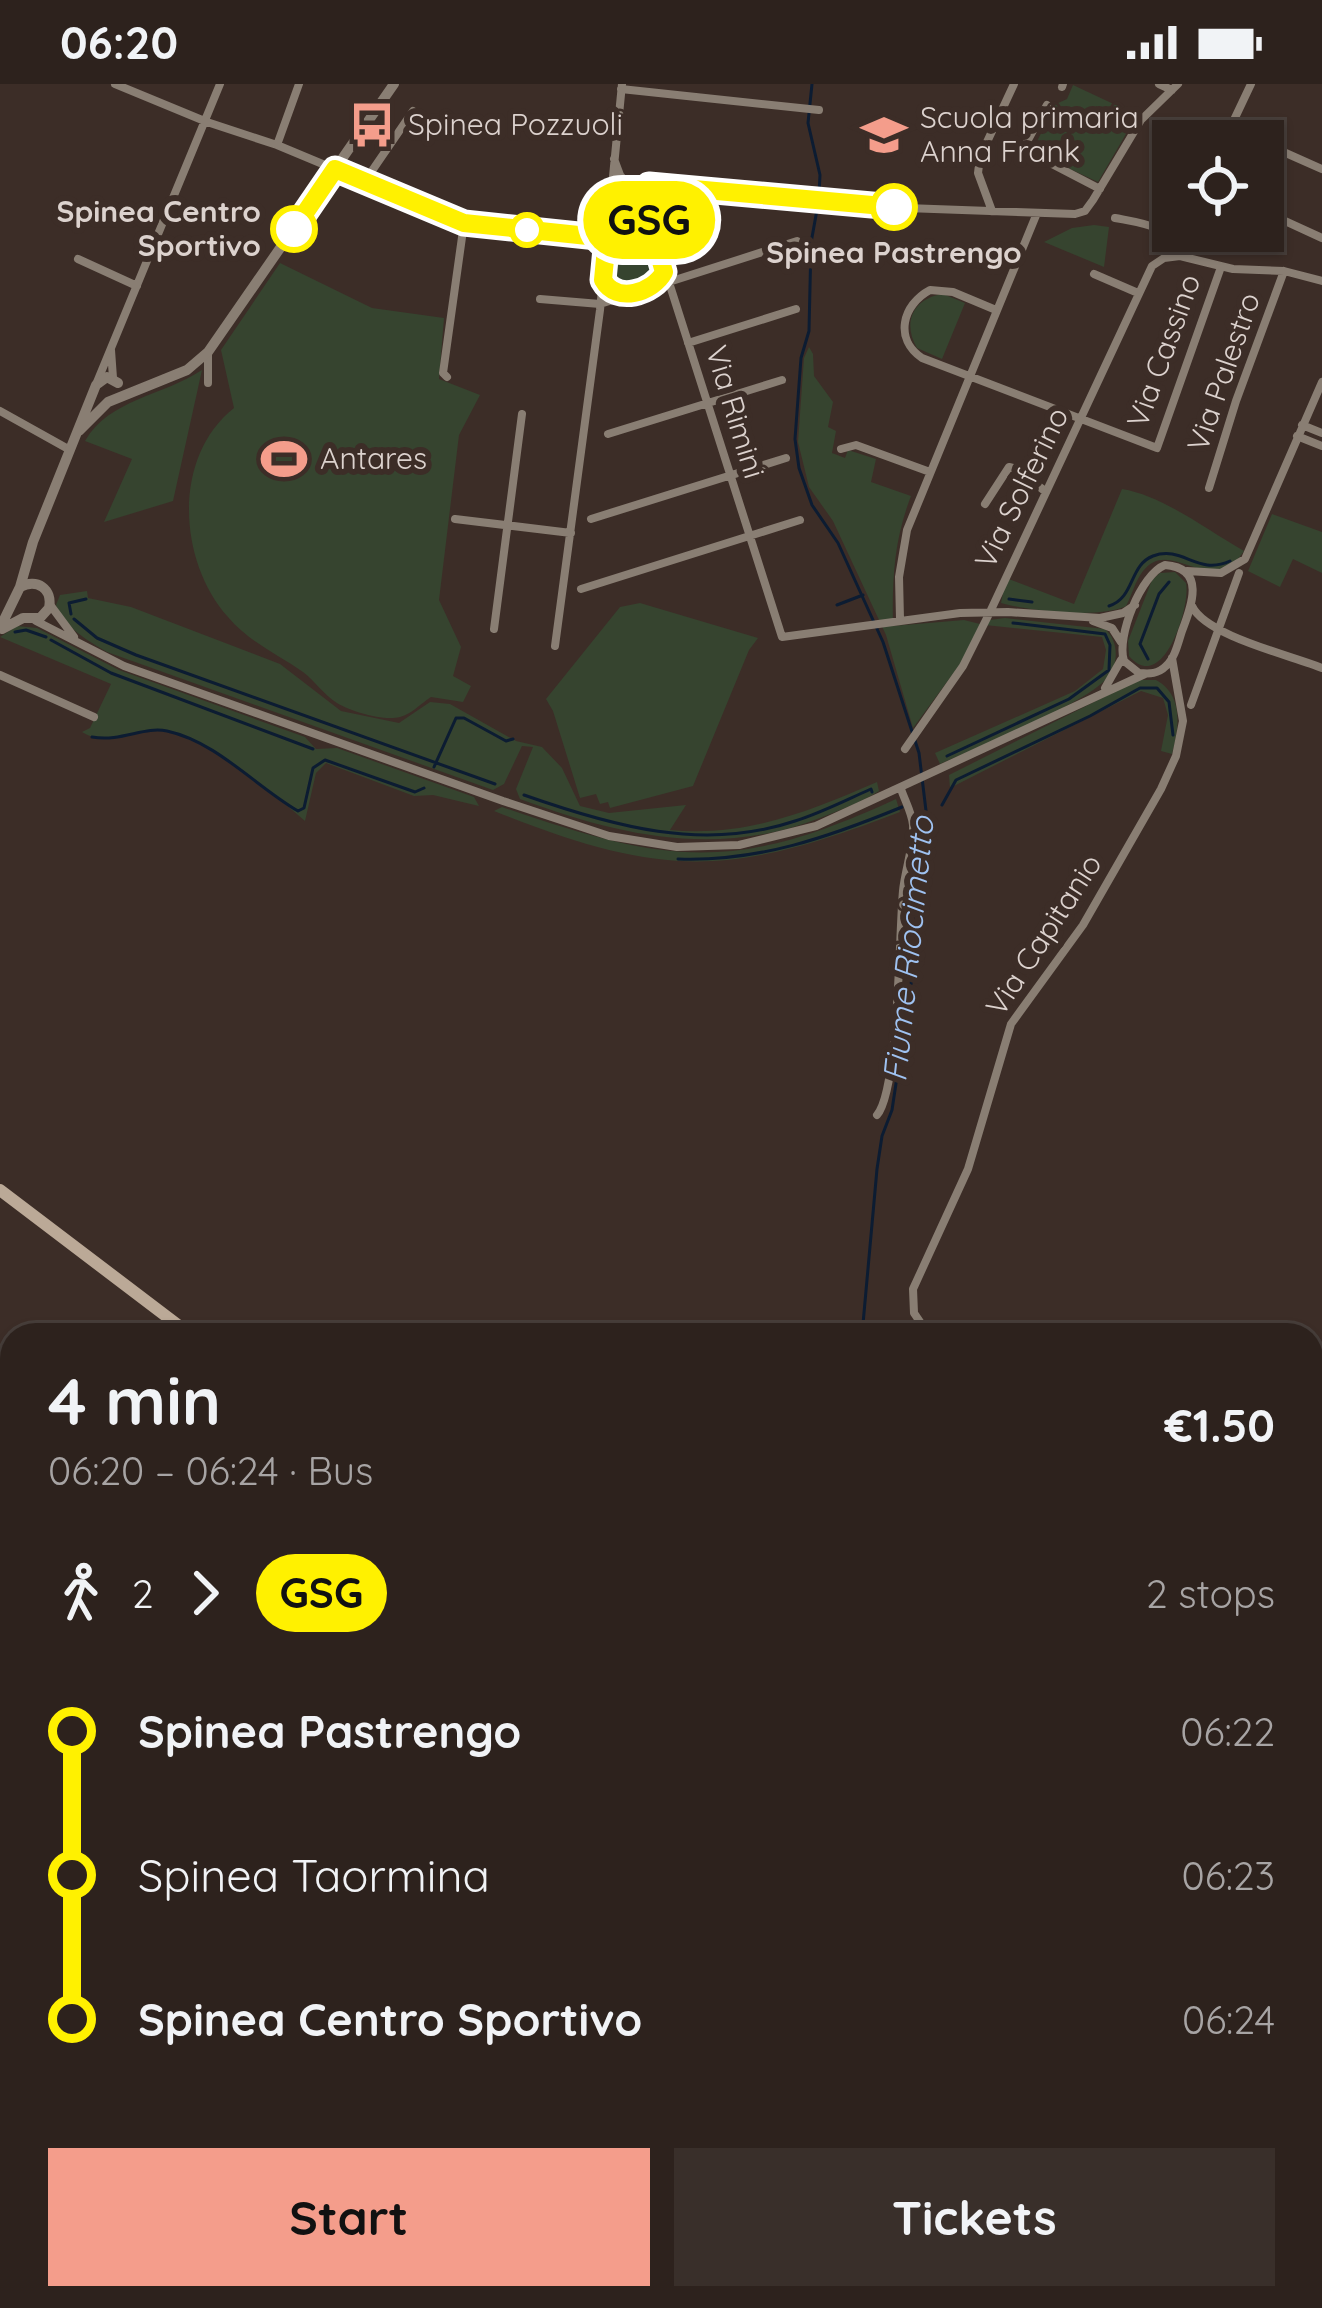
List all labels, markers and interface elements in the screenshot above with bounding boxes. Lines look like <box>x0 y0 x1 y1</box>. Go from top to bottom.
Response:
text: 06:20 <box>60 14 178 70</box>
place label: Scuola primaria Anna Frank <box>920 98 1139 170</box>
bus stop icon: Spinea Pozzuoli <box>347 100 397 150</box>
place label: Spinea Pozzuoli <box>408 105 623 143</box>
school or university icon: Scuola primaria Anna Frank <box>859 110 909 160</box>
map controls <box>1152 120 1284 252</box>
button: locate <box>1152 120 1284 252</box>
line badge: GSG <box>580 181 718 259</box>
marker: Spinea Pastrengo <box>872 185 916 229</box>
place label: Spinea Centro Sportivo <box>56 192 261 264</box>
text: GSG <box>607 193 691 246</box>
marker: Spinea Centro Sportivo <box>272 207 316 251</box>
unlabelled marker <box>511 214 543 246</box>
place label: Spinea Pastrengo <box>766 233 1022 271</box>
street label: Via Cassino <box>1118 269 1208 433</box>
street label: Via Palestro <box>1178 287 1268 456</box>
street label: Via Rimini <box>698 341 774 483</box>
street label: Via Solferino <box>966 401 1076 574</box>
sports icon: Antares <box>259 434 309 484</box>
place label: Antares <box>320 439 427 477</box>
water label: Fiume Riocimetto <box>873 812 942 1084</box>
street label: Via Capitanio <box>977 846 1110 1023</box>
text: 4 min <box>48 1359 221 1442</box>
text: €1.50 <box>1165 1397 1275 1453</box>
text: 06:20 – 06:24 · Bus <box>48 1446 373 1495</box>
icon: walk <box>48 1560 114 1626</box>
icon: forward <box>172 1560 238 1626</box>
text: GSG <box>280 1566 363 1619</box>
text: 2 <box>132 1569 154 1618</box>
text: 2 stops <box>1146 1569 1275 1618</box>
text: Spinea Pastrengo <box>138 1703 521 1759</box>
text: 06:22 <box>1180 1707 1275 1756</box>
text: Spinea Taormina <box>138 1847 490 1903</box>
text: 06:23 <box>1181 1851 1275 1900</box>
text: Spinea Centro Sportivo <box>138 1991 642 2047</box>
text: 06:24 <box>1182 1995 1275 2044</box>
button: Start <box>48 2148 650 2286</box>
button: Tickets <box>674 2148 1275 2286</box>

